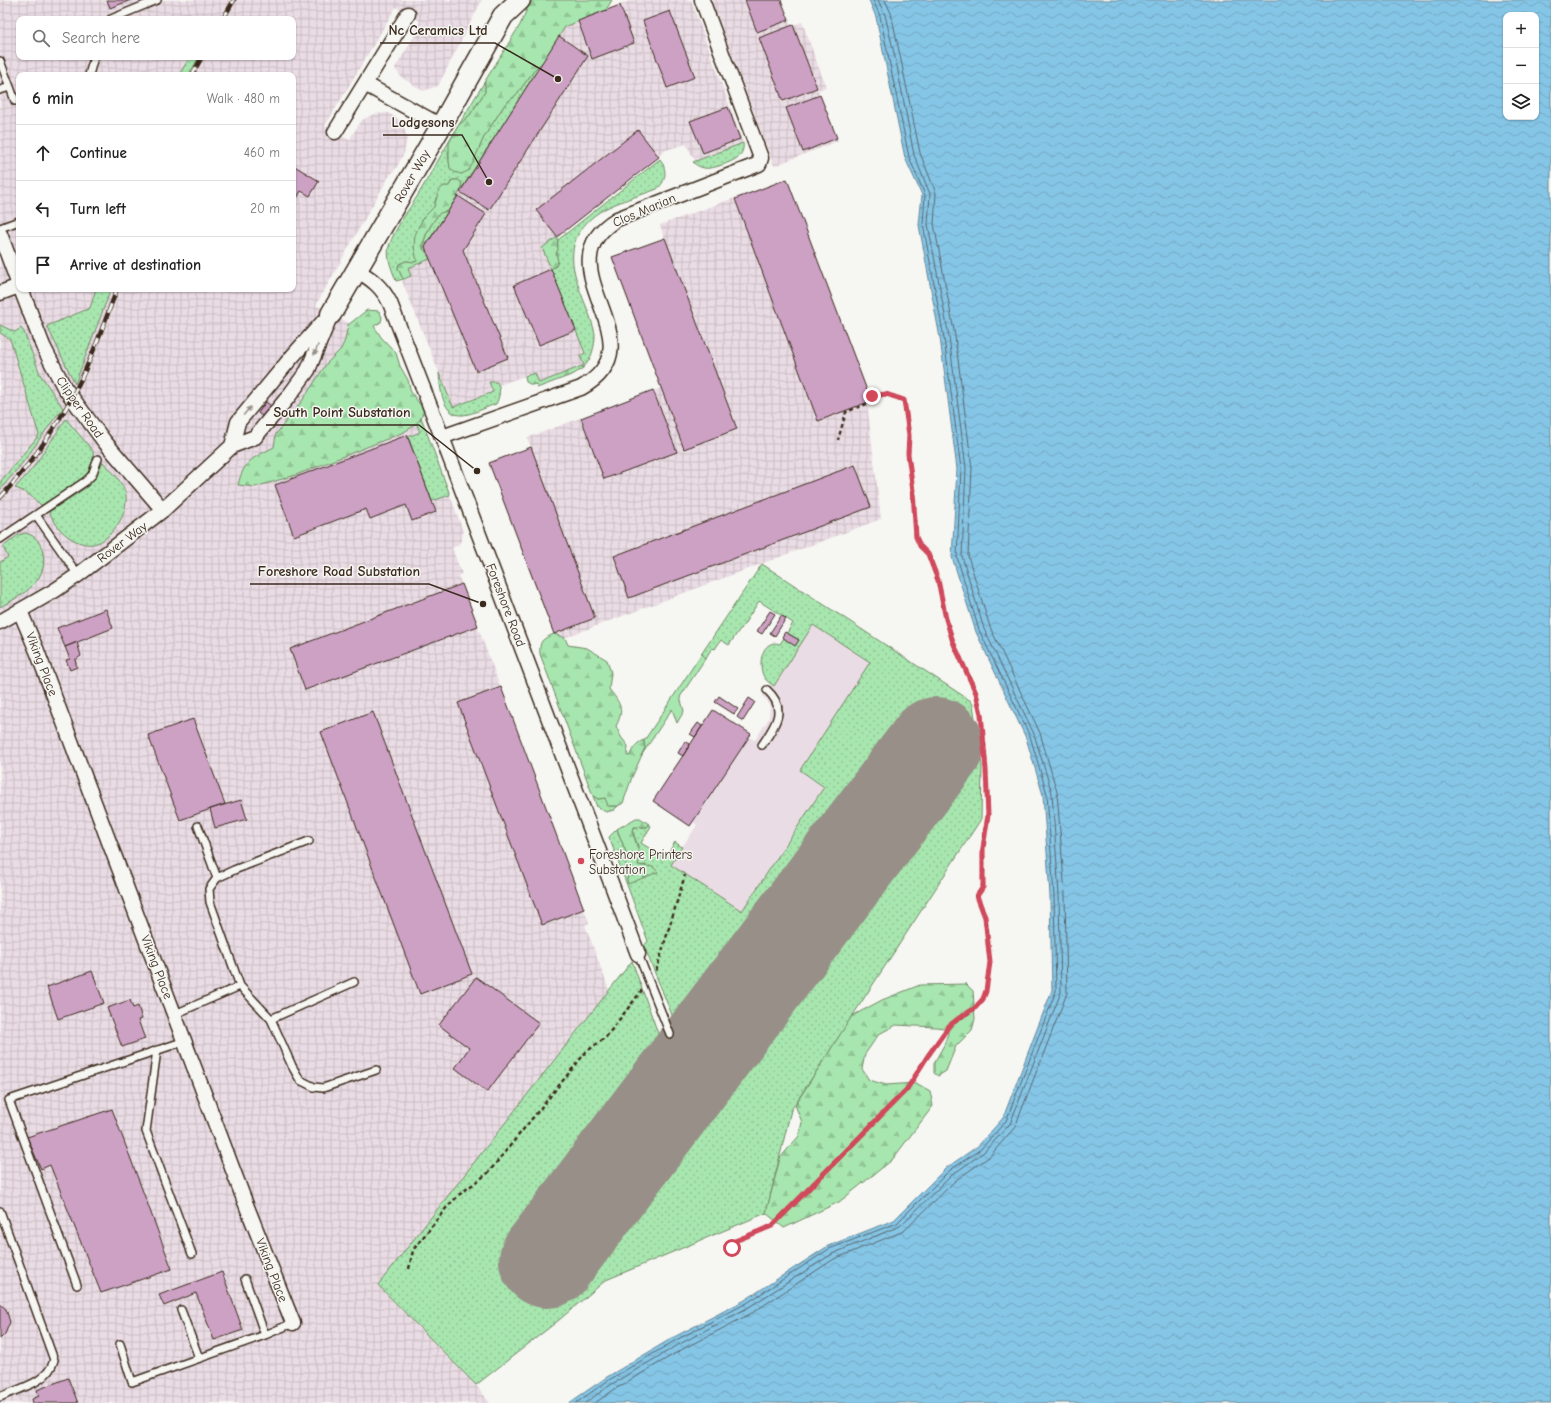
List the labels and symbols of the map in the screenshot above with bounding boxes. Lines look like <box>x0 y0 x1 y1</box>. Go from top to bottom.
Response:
callout: Nc Ceramics Ltd <box>380 17 495 43</box>
text: Nc Ceramics Ltd <box>388 22 488 39</box>
callout: Lodgesons <box>383 109 462 135</box>
text: Lodgesons <box>391 114 455 131</box>
street label: Rover Way <box>391 147 433 205</box>
street label: Clos Marian <box>610 190 678 230</box>
one-way arrow <box>313 344 319 355</box>
street label: Clipper Road <box>53 373 107 441</box>
route end <box>863 387 881 405</box>
callout: South Point Substation <box>266 399 419 425</box>
text: South Point Substation <box>273 404 411 421</box>
one-way arrow <box>243 406 252 416</box>
street label: Rover Way <box>94 518 150 566</box>
callout: Foreshore Road Substation <box>250 558 429 584</box>
street label: Foreshore Road <box>483 561 529 649</box>
text: Foreshore Road Substation <box>258 563 420 580</box>
street label: Viking Place <box>23 630 61 699</box>
place label: Foreshore Printers Substation <box>589 847 692 877</box>
marker: Foreshore Printers Substation <box>576 856 586 866</box>
street label: Viking Place <box>138 933 176 1002</box>
street label: Viking Place <box>253 1236 291 1305</box>
route start <box>723 1239 741 1257</box>

